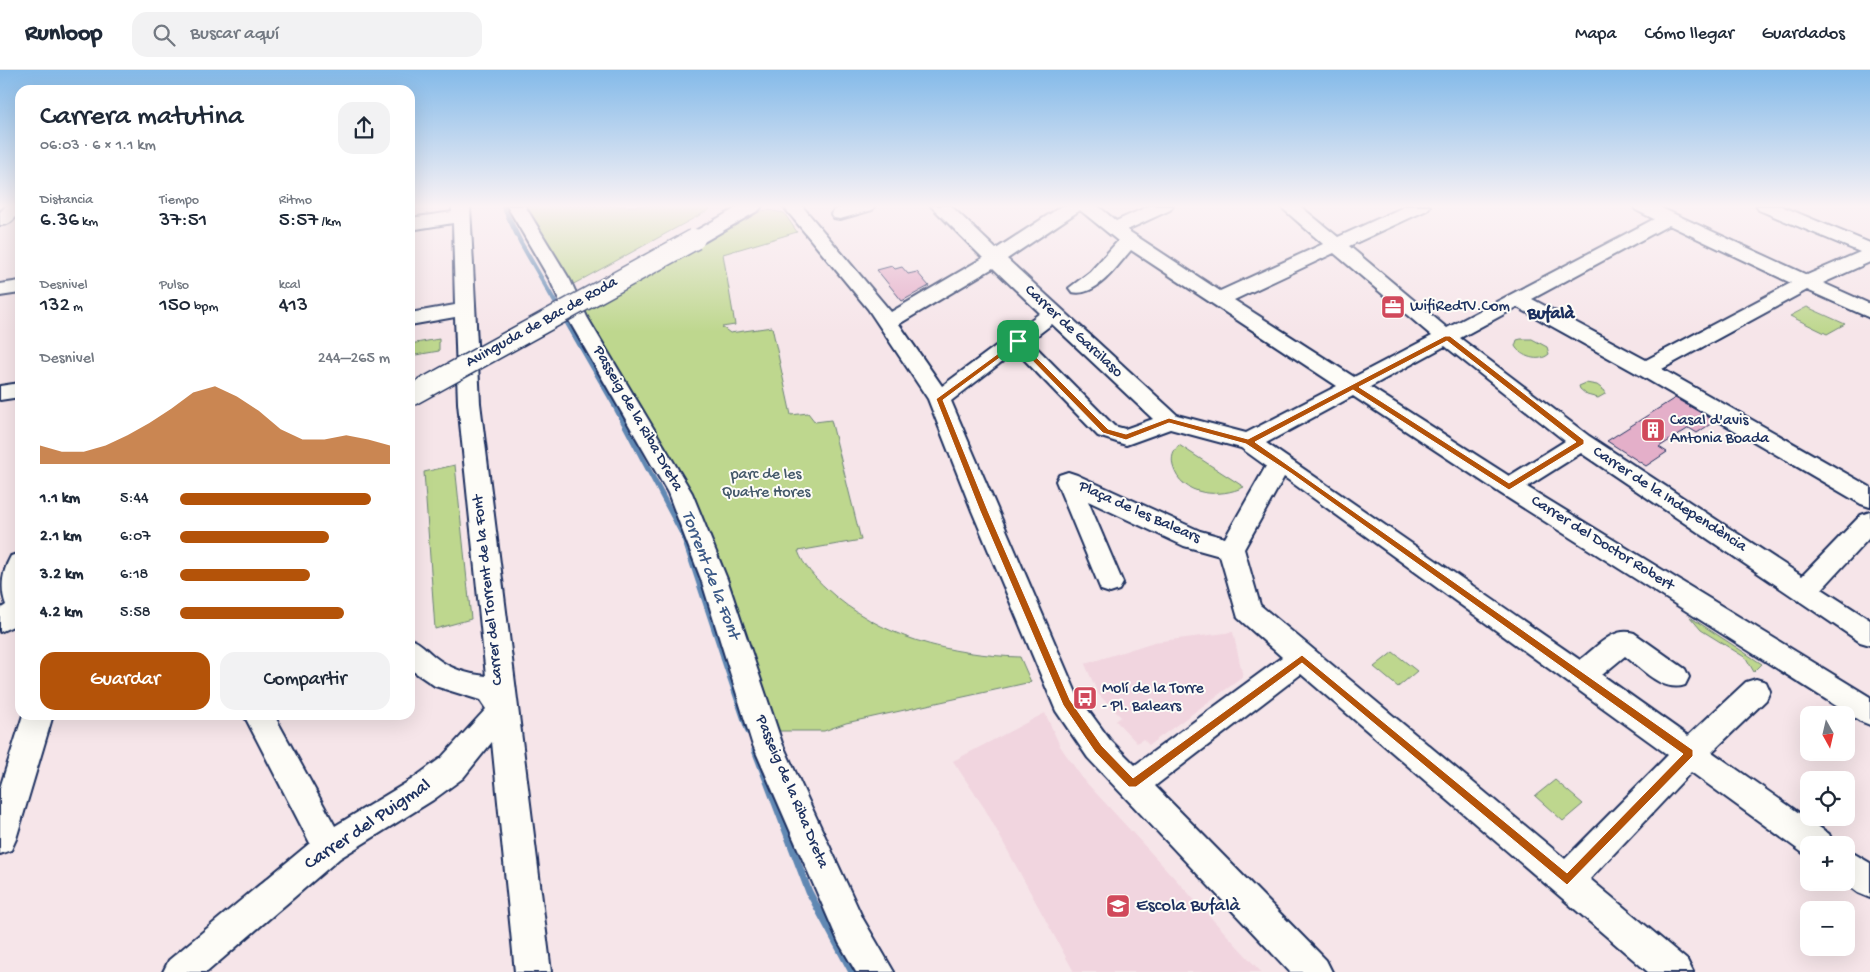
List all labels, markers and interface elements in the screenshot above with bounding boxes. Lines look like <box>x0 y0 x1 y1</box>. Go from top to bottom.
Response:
search box <box>132 12 482 57</box>
text: Runloop <box>25 20 102 49</box>
icon: search <box>150 21 178 49</box>
text: Buscar aquí <box>190 23 279 46</box>
text: Mapa <box>1575 24 1616 45</box>
text: Cómo llegar <box>1644 24 1734 45</box>
text: Guardados <box>1762 24 1845 45</box>
text: Carrera matutina <box>40 101 243 134</box>
button: share <box>338 102 390 154</box>
text: 06:03 · 6 × 1.1 km <box>40 137 156 156</box>
text: Distancia <box>40 192 93 209</box>
text: Tiempo <box>159 192 199 209</box>
text: Ritmo <box>279 192 312 209</box>
text: 6.36 <box>40 209 79 234</box>
text: 37:51 <box>159 209 207 234</box>
text: 5:57 <box>279 209 318 234</box>
text: km <box>79 214 98 231</box>
text: /km <box>318 214 341 231</box>
street label: Avinguda de Bac de Roda <box>463 273 622 373</box>
text: Desnivel <box>40 277 88 294</box>
text: Pulso <box>159 277 189 294</box>
text: kcal <box>279 277 301 294</box>
street label: Carrer de Garcilaso <box>1020 281 1126 383</box>
text: 132 <box>40 294 70 319</box>
text: 150 <box>159 294 191 319</box>
text: 413 <box>279 294 308 319</box>
office icon: WifiRedTV.Com <box>1380 294 1406 320</box>
place label: WifiRedTV.Com <box>1410 298 1511 317</box>
text: m <box>70 299 83 316</box>
text: bpm <box>191 299 218 316</box>
district label: Bufalà <box>1526 304 1576 325</box>
pin <box>997 320 1039 362</box>
icon: arrive <box>1004 327 1032 355</box>
street label: Passeig de la Riba Dreta <box>587 342 687 496</box>
text: Desnivel <box>40 350 94 369</box>
text: 244–265 m <box>318 350 390 369</box>
place label: Casal d'avis Antonia Boada <box>1670 412 1770 449</box>
building icon: Casal d'avis Antonia Boada <box>1640 417 1666 443</box>
street label: Carrer de la Independència <box>1588 443 1751 558</box>
park label: parc de les Quatre Hores <box>722 466 811 503</box>
street label: Plaça de les Balears <box>1074 477 1204 549</box>
text: 1.1 km <box>40 490 80 509</box>
text: 5:44 <box>120 490 149 509</box>
street label: Carrer del Torrent de la Font <box>469 492 508 686</box>
street label: Carrer del Doctor Robert <box>1527 492 1678 597</box>
water label: Torrent de la Font <box>676 508 745 645</box>
text: 2.1 km <box>40 528 82 547</box>
text: 6:07 <box>120 528 151 547</box>
text: 3.2 km <box>40 566 83 585</box>
text: 6:18 <box>120 566 148 585</box>
text: 4.2 km <box>40 604 83 623</box>
text: 5:58 <box>120 604 151 623</box>
button: Guardar <box>40 652 210 710</box>
button: Compartir <box>220 652 390 710</box>
place label: Molí de la Torre - Pl. Balears <box>1102 680 1205 717</box>
bus stop icon: Molí de la Torre - Pl. Balears <box>1072 685 1098 711</box>
north arrow <box>1800 706 1855 761</box>
map controls <box>1800 706 1855 956</box>
street label: Passeig de la Riba Dreta <box>750 712 832 872</box>
button: locate <box>1800 771 1855 826</box>
street label: Carrer del Puigmal <box>300 774 436 876</box>
button: + <box>1800 836 1855 891</box>
school or university icon: Escola Bufalà <box>1105 893 1131 919</box>
place label: Escola Bufalà <box>1136 895 1242 918</box>
button: − <box>1800 901 1855 956</box>

